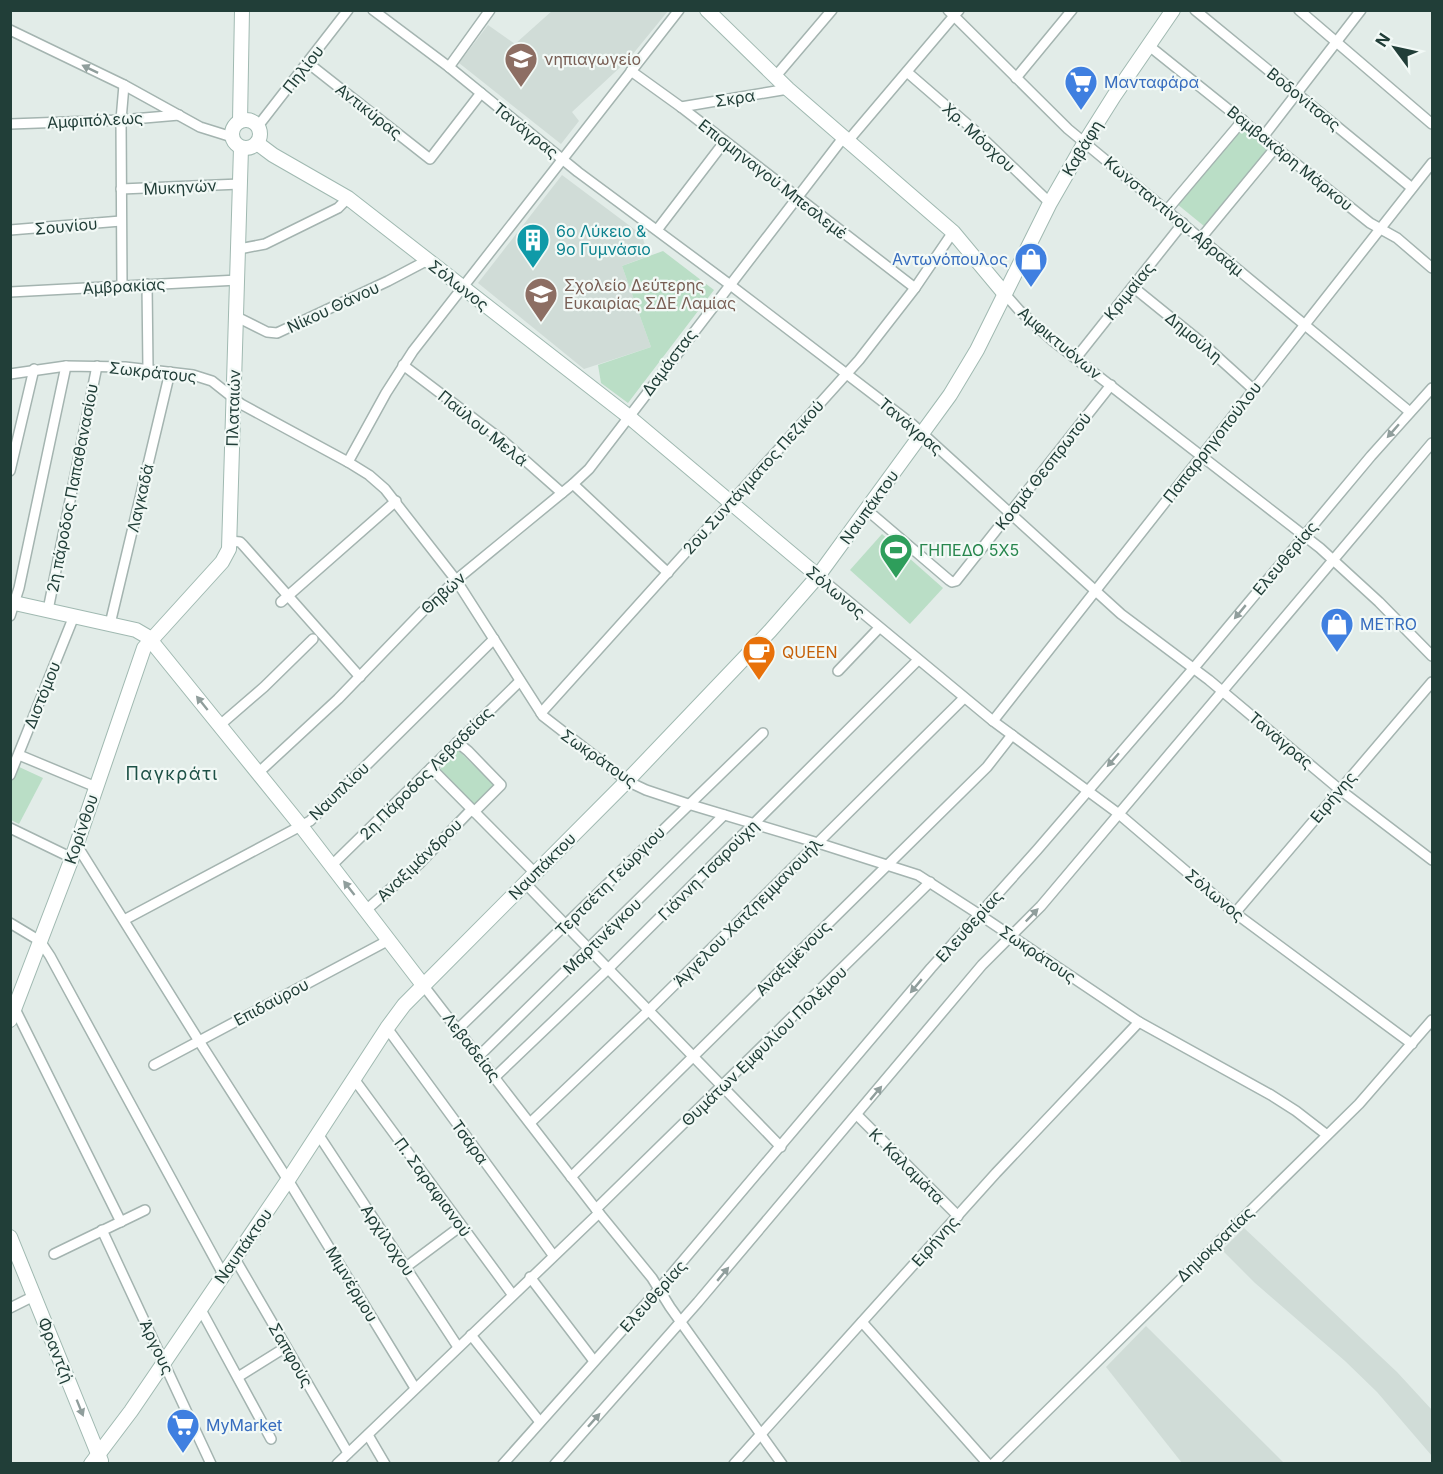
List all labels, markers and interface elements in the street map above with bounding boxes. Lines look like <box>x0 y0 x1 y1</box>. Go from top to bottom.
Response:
north arrow <box>1365 18 1425 78</box>
text: N <box>1371 29 1394 50</box>
street label: Πηλίου <box>278 41 328 97</box>
school or university icon: νηπιαγωγείο <box>503 41 539 88</box>
place label: νηπιαγωγείο <box>544 49 641 69</box>
street label: Βοδονίτσας <box>1263 63 1345 135</box>
one-way arrow <box>81 64 98 73</box>
supermarket icon: Μανταφάρα <box>1063 64 1099 111</box>
place label: Μανταφάρα <box>1104 72 1199 92</box>
street label: Αντικύρας <box>332 79 406 143</box>
street label: Σκρα <box>714 85 756 111</box>
street label: Τανάγρας <box>489 98 563 162</box>
street label: Χρ. Μόσχου <box>938 98 1020 176</box>
street label: Βαμβακάρη Μάρκου <box>1223 101 1357 215</box>
street label: Αμφιπόλεως <box>46 107 144 133</box>
street label: Επισμηναγού Μπεσλεμέ <box>695 115 851 243</box>
street label: Καβάφη <box>1057 116 1107 180</box>
street label: Κωνσταντίνου Αβραάμ <box>1100 152 1248 281</box>
street label: Μυκηνών <box>143 175 217 199</box>
street label: Σουνίου <box>34 213 98 239</box>
place label: 6ο Λύκειο & 9ο Γυμνάσιο <box>556 221 651 259</box>
building icon: 6ο Λύκειο & 9ο Γυμνάσιο <box>515 222 551 269</box>
shop icon: Αντωνόπουλος <box>1013 241 1049 288</box>
place label: Αντωνόπουλος <box>892 249 1008 269</box>
street label: Σόλωνος <box>425 255 493 315</box>
street label: Κριμαίας <box>1099 258 1159 324</box>
street label: Αμβρακίας <box>82 274 166 298</box>
place label: Σχολείο Δεύτερης Ευκαιρίας ΣΔΕ Λαμίας <box>564 275 736 313</box>
school or university icon: Σχολείο Δεύτερης Ευκαιρίας ΣΔΕ Λαμίας <box>523 276 559 323</box>
street label: Νίκου Θάνου <box>284 277 382 337</box>
street label: Αμφικτυόνων <box>1014 302 1106 384</box>
street label: Δημούλη <box>1161 307 1227 367</box>
street label: Δαμάστας <box>637 325 701 399</box>
street label: Σωκράτους <box>108 357 198 387</box>
street label: Πλαταιών <box>222 369 244 447</box>
street label: Παπαρρηγοπούλου <box>1159 378 1265 506</box>
street label: 2η πάροδος Παπαθανασίου <box>42 382 102 594</box>
street label: Παύλου Μελά <box>434 386 532 470</box>
street label: Τανάγρας <box>875 393 947 459</box>
street label: 2ου Συντάγματος Πεζικού <box>678 396 828 558</box>
street label: Κοσμά Θεσπρωτού <box>991 408 1095 534</box>
one-way arrow <box>1387 423 1400 438</box>
street label: Λαγκαδά <box>122 462 158 534</box>
street label: Ναυπάκτου <box>835 466 903 548</box>
street label: Ελευθερίας <box>1248 517 1322 599</box>
sports icon: ΓΗΠΕΔΟ 5X5 <box>878 532 914 579</box>
place label: ΓΗΠΕΔΟ 5X5 <box>919 540 1019 560</box>
street label: Σόλωνος <box>802 562 870 622</box>
street label: Θηβών <box>416 568 470 618</box>
one-way arrow <box>1234 604 1247 619</box>
shop icon: METRO <box>1319 606 1355 653</box>
place label: METRO <box>1360 614 1417 634</box>
cafe icon: QUEEN <box>741 634 777 681</box>
place label: QUEEN <box>782 642 837 662</box>
street label: Διστόμου <box>19 658 65 732</box>
one-way arrow <box>197 695 209 710</box>
street label: 2η Πάροδος Λεβαδείας <box>355 702 497 844</box>
street label: Τανάγρας <box>1245 707 1317 773</box>
street label: Σωκράτους <box>557 725 641 791</box>
one-way arrow <box>1107 752 1120 768</box>
street label: Ναυπλίου <box>305 758 373 824</box>
district label: Παγκράτι <box>125 763 219 784</box>
street label: Ειρήνης <box>1306 767 1360 827</box>
street label: Κορίνθου <box>60 792 102 866</box>
street label: Αναξιμάνδρου <box>372 814 466 906</box>
street label: Γιάννη Τσαρούχη <box>654 816 762 924</box>
street label: Τερτσέτη Γεώργιου <box>551 822 669 940</box>
street label: Ναυπάκτου <box>504 828 580 904</box>
street label: Άγγελου Χατζηεμμανουήλ <box>669 833 827 991</box>
street label: Σόλωνος <box>1181 865 1249 925</box>
one-way arrow <box>344 881 356 896</box>
street label: Ελευθερίας <box>931 886 1007 966</box>
street label: Μαρτινέγκου <box>559 894 645 978</box>
one-way arrow <box>1025 907 1039 922</box>
street label: Αναξιμένους <box>751 916 835 1000</box>
street label: Σωκράτους <box>996 921 1080 987</box>
street label: Θυμάτων Εμφυλίου Πολέμου <box>677 962 851 1130</box>
street label: Επιδαύρου <box>230 974 312 1030</box>
one-way arrow <box>909 978 922 994</box>
street label: Λεβαδείας <box>439 1009 505 1085</box>
one-way arrow <box>869 1085 882 1101</box>
street label: Τσάρα <box>447 1116 493 1168</box>
street label: Κ. Καλαμάτα <box>865 1124 949 1208</box>
street label: Π. Σαραφιανού <box>390 1133 476 1241</box>
street label: Αρχίλοχου <box>357 1201 419 1279</box>
street label: Δημοκρατίας <box>1172 1202 1258 1286</box>
street label: Ναυπάκτου <box>210 1205 276 1287</box>
street label: Ειρήνης <box>907 1212 963 1270</box>
street label: Μιμνέρμου <box>322 1243 382 1325</box>
street label: Ελευθερίας <box>615 1256 691 1336</box>
one-way arrow <box>716 1266 729 1282</box>
street label: Φραντζή <box>34 1314 78 1386</box>
street label: Άργους <box>136 1316 178 1378</box>
street label: Σαπφούς <box>265 1319 317 1391</box>
one-way arrow <box>75 1400 85 1418</box>
supermarket icon: MyMarket <box>165 1407 201 1454</box>
one-way arrow <box>587 1413 600 1428</box>
place label: MyMarket <box>206 1415 282 1435</box>

